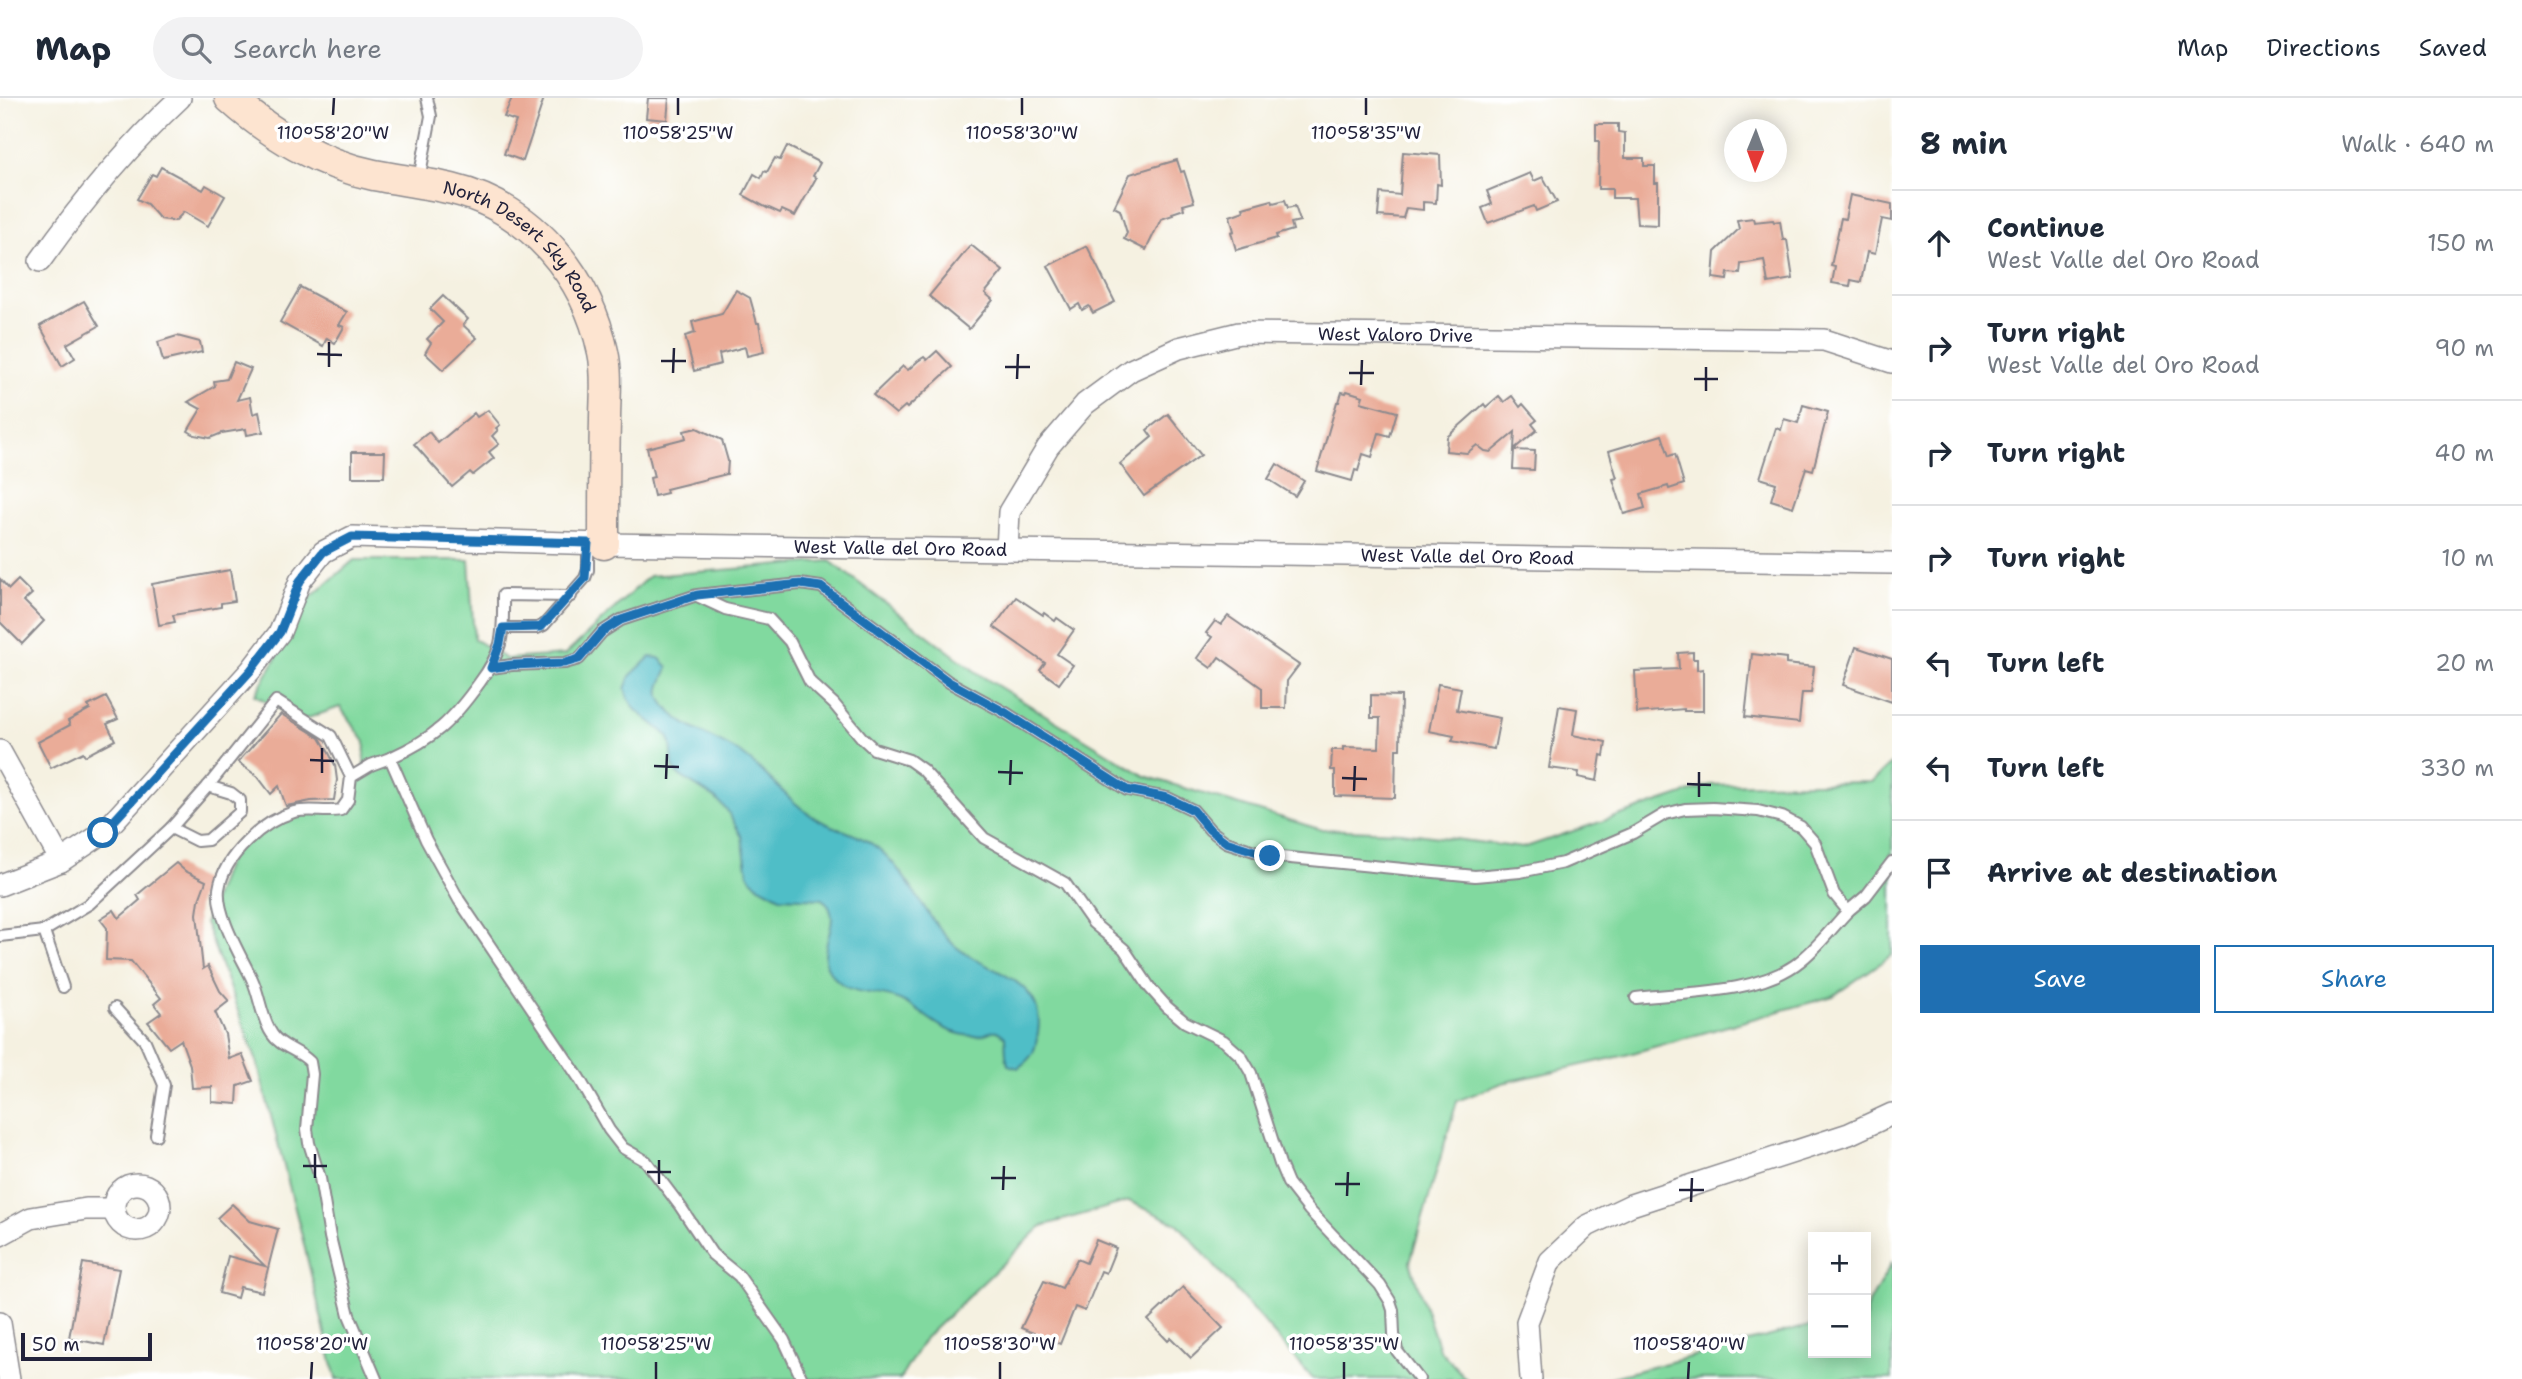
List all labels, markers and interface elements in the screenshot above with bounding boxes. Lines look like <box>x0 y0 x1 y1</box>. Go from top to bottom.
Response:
search box <box>153 17 643 80</box>
text: Map <box>35 26 111 71</box>
icon: search <box>177 29 215 67</box>
text: Search here <box>233 31 382 66</box>
text: Map <box>2177 32 2228 64</box>
text: Directions <box>2266 32 2381 64</box>
text: Saved <box>2419 32 2487 64</box>
north arrow <box>1724 119 1787 182</box>
text: 110°58'20"W <box>277 121 389 145</box>
text: 110°58'25"W <box>623 121 733 145</box>
text: 110°58'30"W <box>966 121 1078 145</box>
text: 110°58'35"W <box>1311 121 1421 145</box>
text: 8 min <box>1920 123 2007 164</box>
text: Walk · 640 m <box>2341 129 2494 159</box>
street label: North Desert Sky Road <box>441 175 602 316</box>
text: Continue <box>1987 210 2105 245</box>
icon: ahead <box>1920 224 1958 262</box>
text: 150 m <box>2427 228 2494 258</box>
text: West Valle del Oro Road <box>1987 245 2260 275</box>
text: Turn right <box>1987 315 2125 350</box>
street label: West Valoro Drive <box>1318 322 1473 348</box>
icon: right <box>1920 329 1958 367</box>
text: 90 m <box>2434 333 2494 363</box>
text: West Valle del Oro Road <box>1987 350 2260 380</box>
icon: right <box>1920 434 1958 472</box>
text: Turn right <box>1987 435 2125 470</box>
text: 40 m <box>2434 438 2494 468</box>
street label: West Valle del Oro Road <box>794 535 1007 562</box>
icon: right <box>1920 539 1958 577</box>
text: Turn right <box>1987 540 2125 575</box>
street label: West Valle del Oro Road <box>1360 543 1574 570</box>
text: 10 m <box>2441 543 2494 573</box>
icon: left <box>1920 644 1958 682</box>
text: Turn left <box>1987 645 2104 680</box>
text: 20 m <box>2435 648 2494 678</box>
icon: left <box>1920 749 1958 787</box>
text: Turn left <box>1987 750 2104 785</box>
text: 330 m <box>2420 753 2494 783</box>
route start <box>87 817 118 848</box>
route end <box>1254 840 1285 871</box>
icon: arrive <box>1920 854 1958 892</box>
text: Arrive at destination <box>1987 855 2277 890</box>
button: Save <box>1920 945 2200 1013</box>
button: Share <box>2214 945 2494 1013</box>
map controls <box>1808 1232 1871 1358</box>
button: + <box>1808 1232 1871 1295</box>
button: − <box>1808 1295 1871 1358</box>
scale bar <box>21 1330 152 1362</box>
text: 50 m <box>32 1332 80 1357</box>
text: 110°58'20"W <box>256 1332 368 1356</box>
text: 110°58'25"W <box>601 1332 711 1356</box>
text: 110°58'30"W <box>944 1332 1056 1356</box>
text: 110°58'35"W <box>1289 1332 1399 1356</box>
text: 110°58'40"W <box>1633 1332 1745 1356</box>

